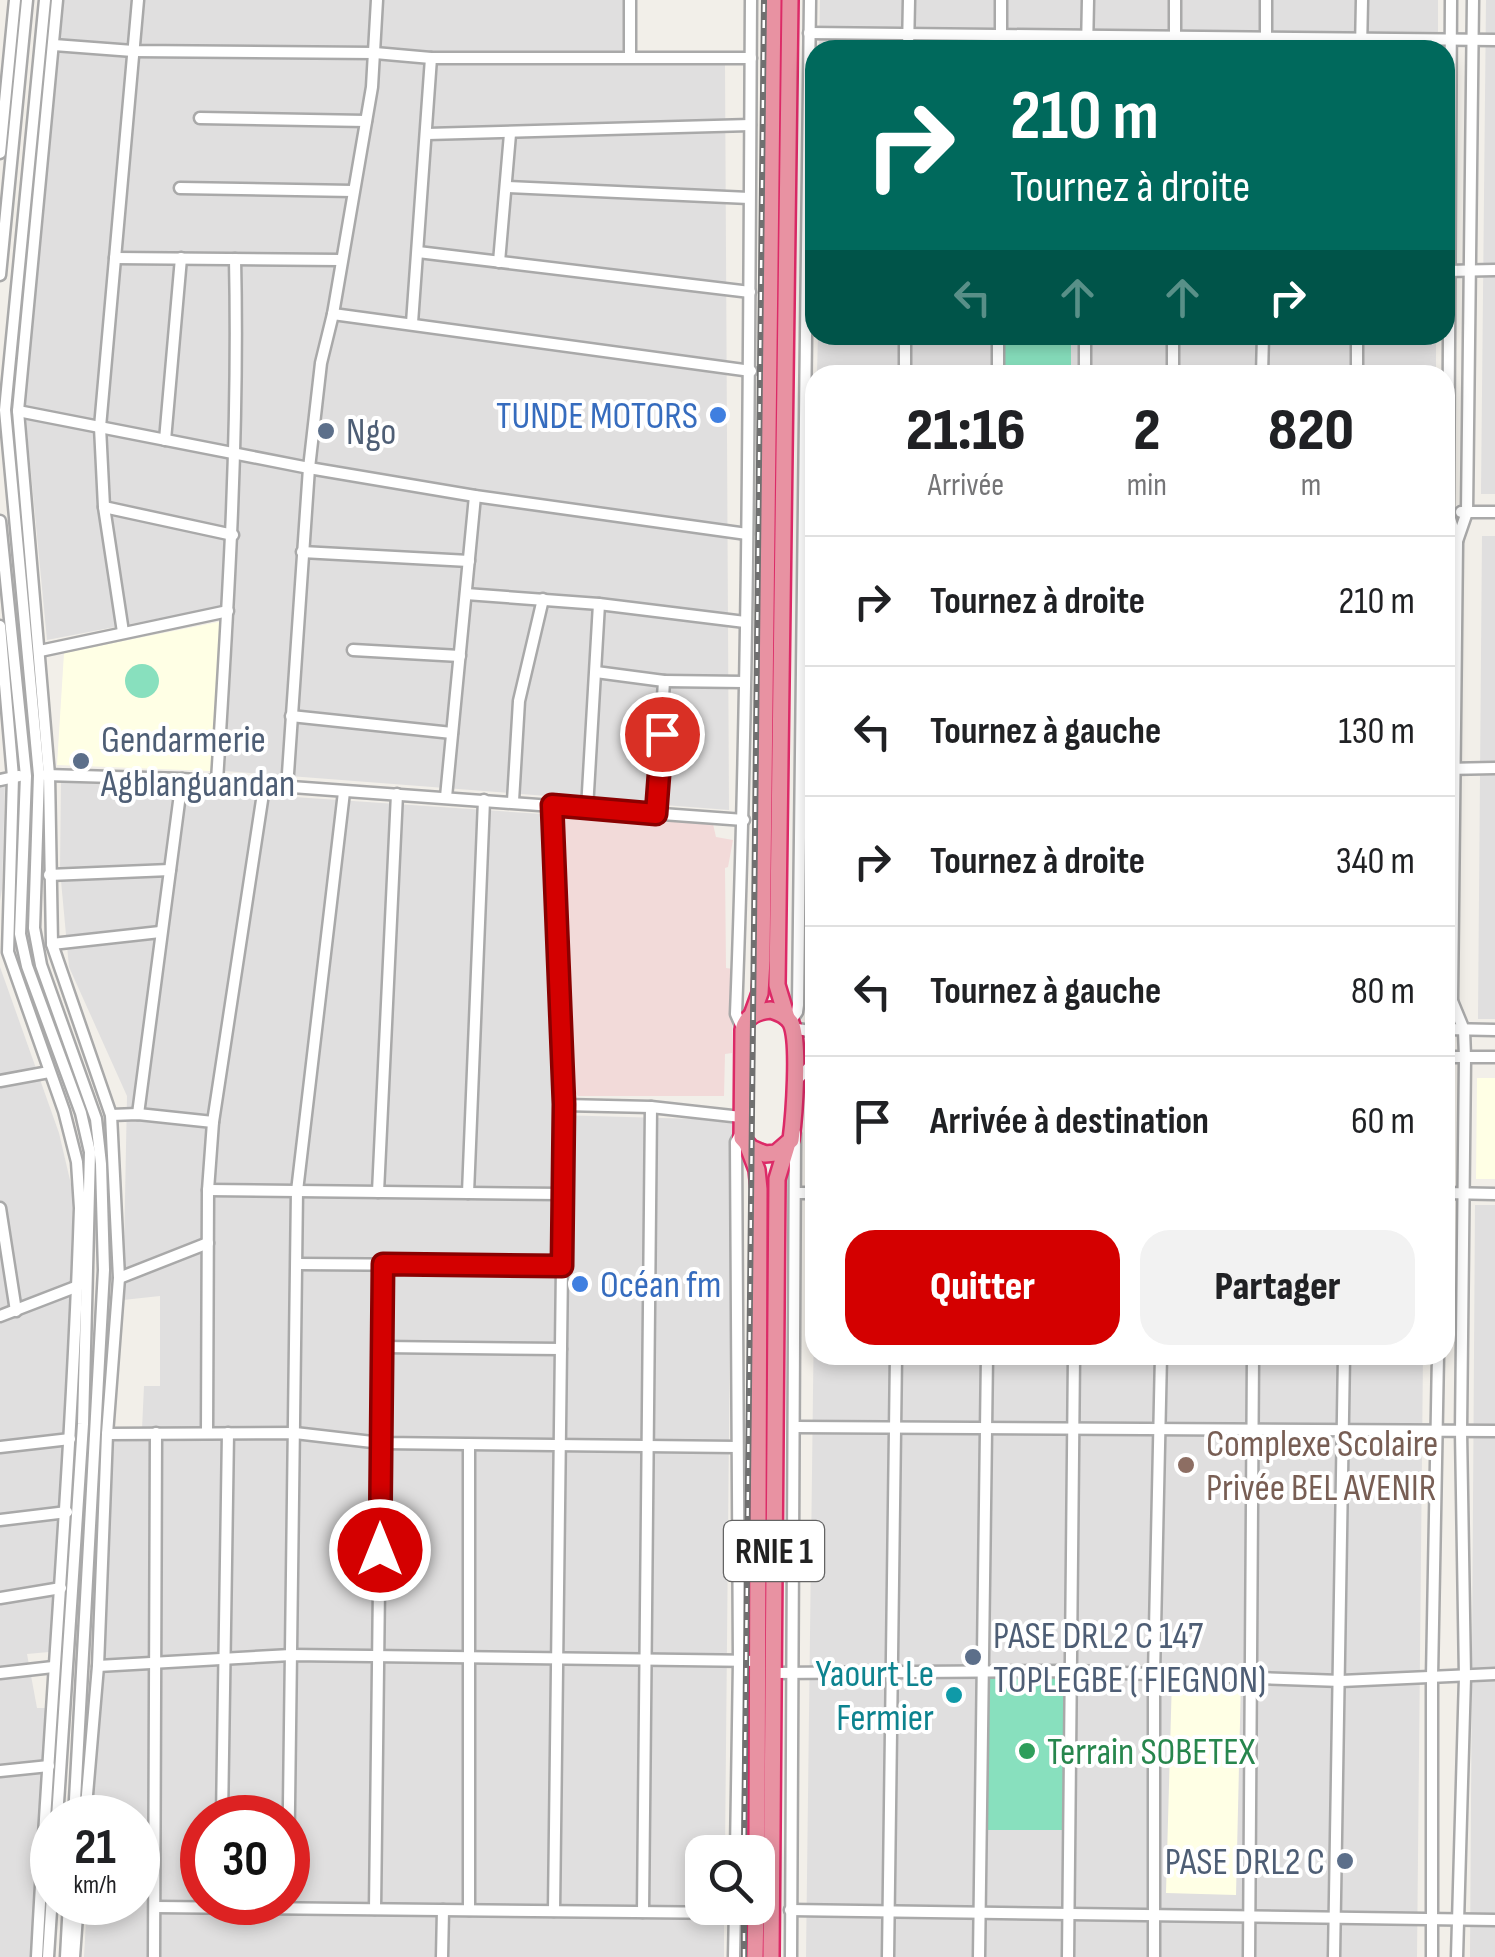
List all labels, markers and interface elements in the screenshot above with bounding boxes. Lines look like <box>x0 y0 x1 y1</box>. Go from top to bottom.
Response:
text: 210 m <box>1010 75 1159 159</box>
icon: right <box>845 80 975 210</box>
text: Tournez à droite <box>1010 160 1250 215</box>
icon: left <box>945 270 1000 325</box>
icon: ahead <box>1050 270 1105 325</box>
icon: ahead <box>1155 270 1210 325</box>
icon: right <box>1260 270 1315 325</box>
place label: TUNDE MOTORS <box>496 394 698 439</box>
text: 21:16 <box>906 395 1026 467</box>
text: 2 <box>1133 395 1160 467</box>
text: 820 <box>1268 395 1354 467</box>
marker: TUNDE MOTORS <box>707 404 729 426</box>
place label: Ngo <box>346 410 396 455</box>
marker: Ngo <box>315 420 337 442</box>
text: Arrivée <box>928 466 1004 505</box>
text: min <box>1127 466 1167 505</box>
text: m <box>1301 466 1321 505</box>
icon: right <box>845 574 900 629</box>
text: Tournez à droite <box>930 579 1145 624</box>
text: 210 m <box>1339 579 1415 624</box>
pin <box>620 692 705 777</box>
icon: left <box>845 704 900 759</box>
icon: arrive <box>635 707 690 762</box>
text: Tournez à gauche <box>930 709 1161 754</box>
text: 130 m <box>1338 709 1415 754</box>
place label: Gendarmerie Agblanguandan <box>100 718 295 807</box>
marker: Gendarmerie Agblanguandan <box>70 750 92 772</box>
icon: right <box>845 834 900 889</box>
text: Tournez à droite <box>930 839 1145 884</box>
text: 340 m <box>1336 839 1415 884</box>
icon: left <box>845 964 900 1019</box>
text: Tournez à gauche <box>930 969 1161 1014</box>
text: 80 m <box>1351 969 1415 1014</box>
icon: arrive <box>845 1094 900 1149</box>
text: Arrivée à destination <box>930 1099 1209 1144</box>
text: 60 m <box>1351 1099 1415 1144</box>
button: Quitter <box>845 1230 1120 1345</box>
button: Partager <box>1140 1230 1415 1345</box>
place label: Océan fm <box>600 1263 721 1308</box>
marker: Océan fm <box>569 1273 591 1295</box>
place label: Complexe Scolaire Privée BEL AVENIR <box>1206 1422 1438 1511</box>
marker: Complexe Scolaire Privée BEL AVENIR <box>1175 1454 1197 1476</box>
position arrow <box>328 1498 432 1602</box>
road number: RNIE 1 <box>724 1521 824 1581</box>
place label: PASE DRL2 C 147 TOPLEGBE ( FIEGNON) <box>993 1614 1266 1703</box>
marker: PASE DRL2 C 147 TOPLEGBE ( FIEGNON) <box>962 1646 984 1668</box>
place label: Yaourt Le Fermier <box>816 1652 934 1741</box>
marker: Yaourt Le Fermier <box>943 1684 965 1706</box>
place label: Terrain SOBETEX <box>1047 1730 1255 1775</box>
marker: Terrain SOBETEX <box>1016 1740 1038 1762</box>
speed limit sign: 30 <box>180 1795 310 1925</box>
text: 21 <box>74 1818 116 1878</box>
map controls <box>685 1835 775 1925</box>
button: search <box>685 1835 775 1925</box>
place label: PASE DRL2 C <box>1165 1840 1325 1885</box>
marker: PASE DRL2 C <box>1334 1850 1356 1872</box>
text: km/h <box>73 1870 117 1901</box>

